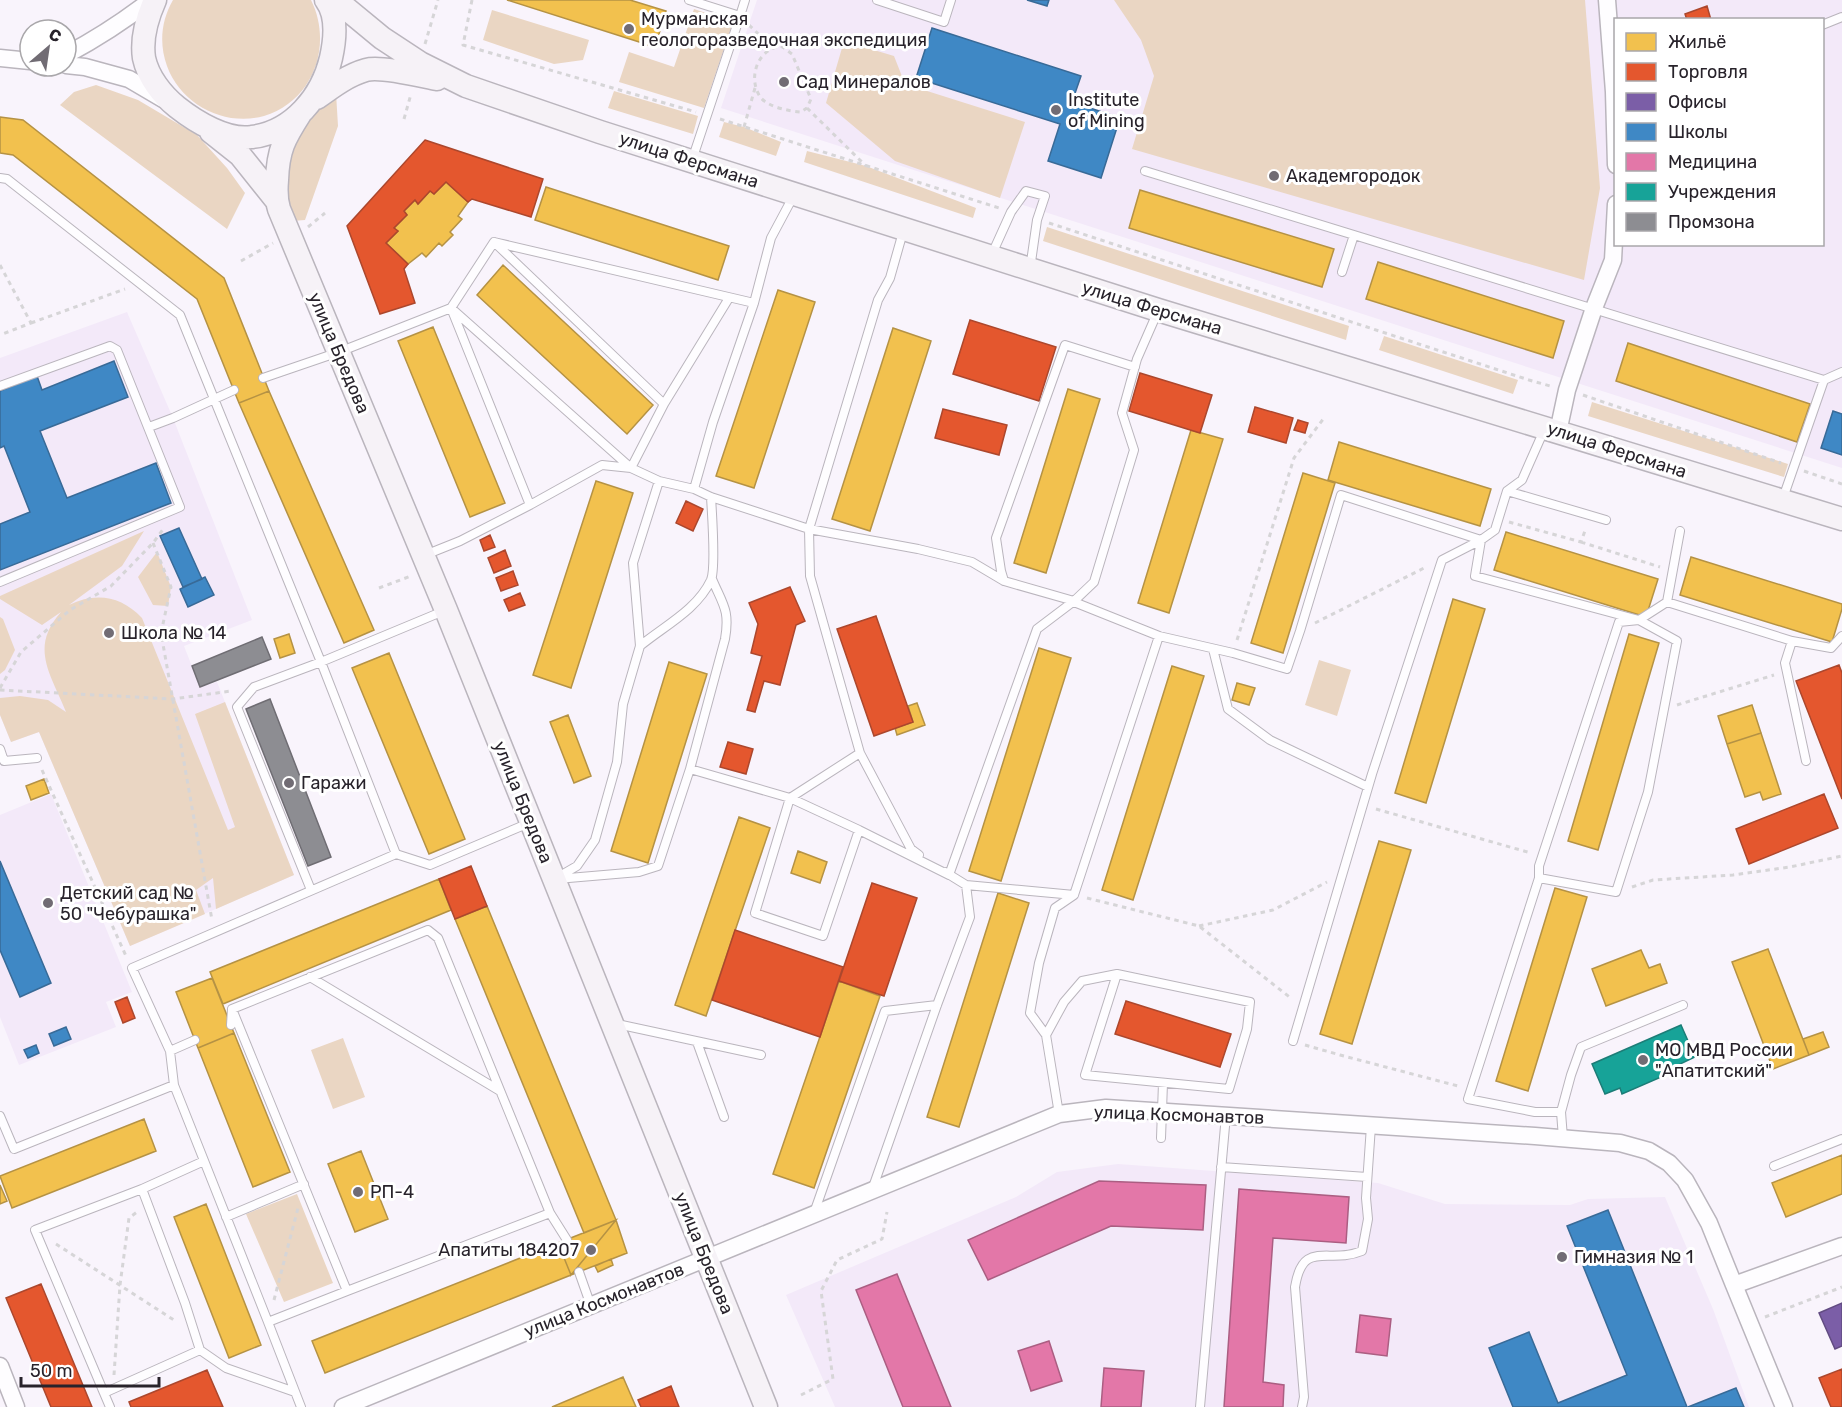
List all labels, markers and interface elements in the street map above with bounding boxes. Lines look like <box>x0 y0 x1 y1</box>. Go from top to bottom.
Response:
place label: Мурманская геологоразведочная экспедиция <box>641 8 927 51</box>
north arrow <box>18 18 78 78</box>
legend <box>1614 18 1824 246</box>
marker: Мурманская геологоразведочная экспедиция <box>622 22 636 36</box>
text: С <box>46 24 65 46</box>
text: Жильё <box>1668 31 1726 53</box>
text: Торговля <box>1668 61 1748 83</box>
place label: Сад Минералов <box>796 71 931 93</box>
marker: Сад Минералов <box>777 75 791 89</box>
place label: Institute of Mining <box>1068 89 1145 132</box>
text: Офисы <box>1668 91 1727 113</box>
marker: Institute of Mining <box>1049 103 1063 117</box>
text: Школы <box>1668 121 1728 143</box>
street label: улица Ферсмана <box>616 127 762 193</box>
text: Медицина <box>1668 151 1757 173</box>
place label: Академгородок <box>1286 165 1421 187</box>
marker: Академгородок <box>1267 169 1281 183</box>
text: Учреждения <box>1668 181 1776 203</box>
text: Промзона <box>1668 211 1755 233</box>
street label: улица Ферсмана <box>1079 276 1225 340</box>
street label: улица Бредова <box>304 289 374 417</box>
street label: улица Ферсмана <box>1544 417 1690 483</box>
place label: Школа № 14 <box>121 622 227 644</box>
marker: Школа № 14 <box>102 626 116 640</box>
street label: улица Бредова <box>489 738 557 866</box>
place label: Гаражи <box>301 772 366 794</box>
marker: Гаражи <box>282 776 296 790</box>
place label: Детский сад № 50 "Чебурашка" <box>60 882 197 925</box>
marker: Детский сад № 50 "Чебурашка" <box>41 896 55 910</box>
place label: МО МВД России "Апатитский" <box>1655 1039 1793 1082</box>
marker: МО МВД России "Апатитский" <box>1636 1053 1650 1067</box>
street label: улица Космонавтов <box>1093 1101 1265 1129</box>
place label: РП-4 <box>370 1181 414 1203</box>
marker: РП-4 <box>351 1185 365 1199</box>
street label: улица Бредова <box>670 1189 738 1317</box>
place label: Апатиты 184207 <box>438 1239 579 1261</box>
marker: Апатиты 184207 <box>584 1243 598 1257</box>
place label: Гимназия № 1 <box>1574 1246 1693 1268</box>
marker: Гимназия № 1 <box>1555 1250 1569 1264</box>
street label: улица Космонавтов <box>521 1258 687 1342</box>
scale bar <box>21 1350 159 1388</box>
text: 50 m <box>30 1360 73 1382</box>

